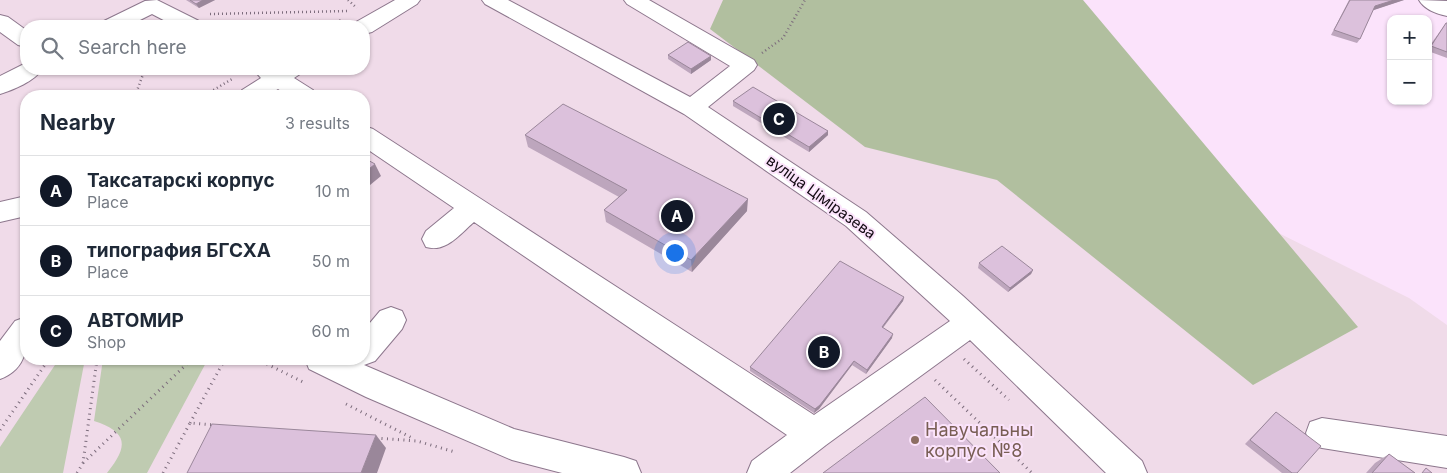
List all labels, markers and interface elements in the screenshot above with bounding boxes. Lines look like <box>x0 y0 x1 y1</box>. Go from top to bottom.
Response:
map controls <box>1387 15 1432 105</box>
button: + <box>1387 15 1432 60</box>
search box <box>20 20 370 75</box>
icon: search <box>38 34 66 62</box>
text: Search here <box>78 36 187 59</box>
button: − <box>1387 60 1432 105</box>
pin: C <box>763 100 795 138</box>
text: Nearby <box>40 110 115 135</box>
text: 3 results <box>285 113 350 133</box>
street label: вуліца Ціміразева <box>763 151 880 243</box>
text: Таксатарскі корпус <box>87 169 275 192</box>
text: A <box>50 181 62 201</box>
text: 10 m <box>315 181 350 201</box>
text: Place <box>87 192 129 212</box>
pin: A <box>661 197 693 235</box>
text: типография БГСХА <box>87 239 271 262</box>
your location <box>662 240 688 266</box>
text: B <box>51 251 61 271</box>
text: 50 m <box>312 251 350 271</box>
text: Place <box>87 262 129 282</box>
text: АВТОМИР <box>87 309 184 332</box>
text: C <box>50 321 62 341</box>
text: 60 m <box>311 321 350 341</box>
text: Shop <box>87 332 126 352</box>
pin: B <box>808 333 840 371</box>
place label: Навучальны корпус №8 <box>925 419 1034 461</box>
marker: Навучальны корпус №8 <box>909 434 921 446</box>

